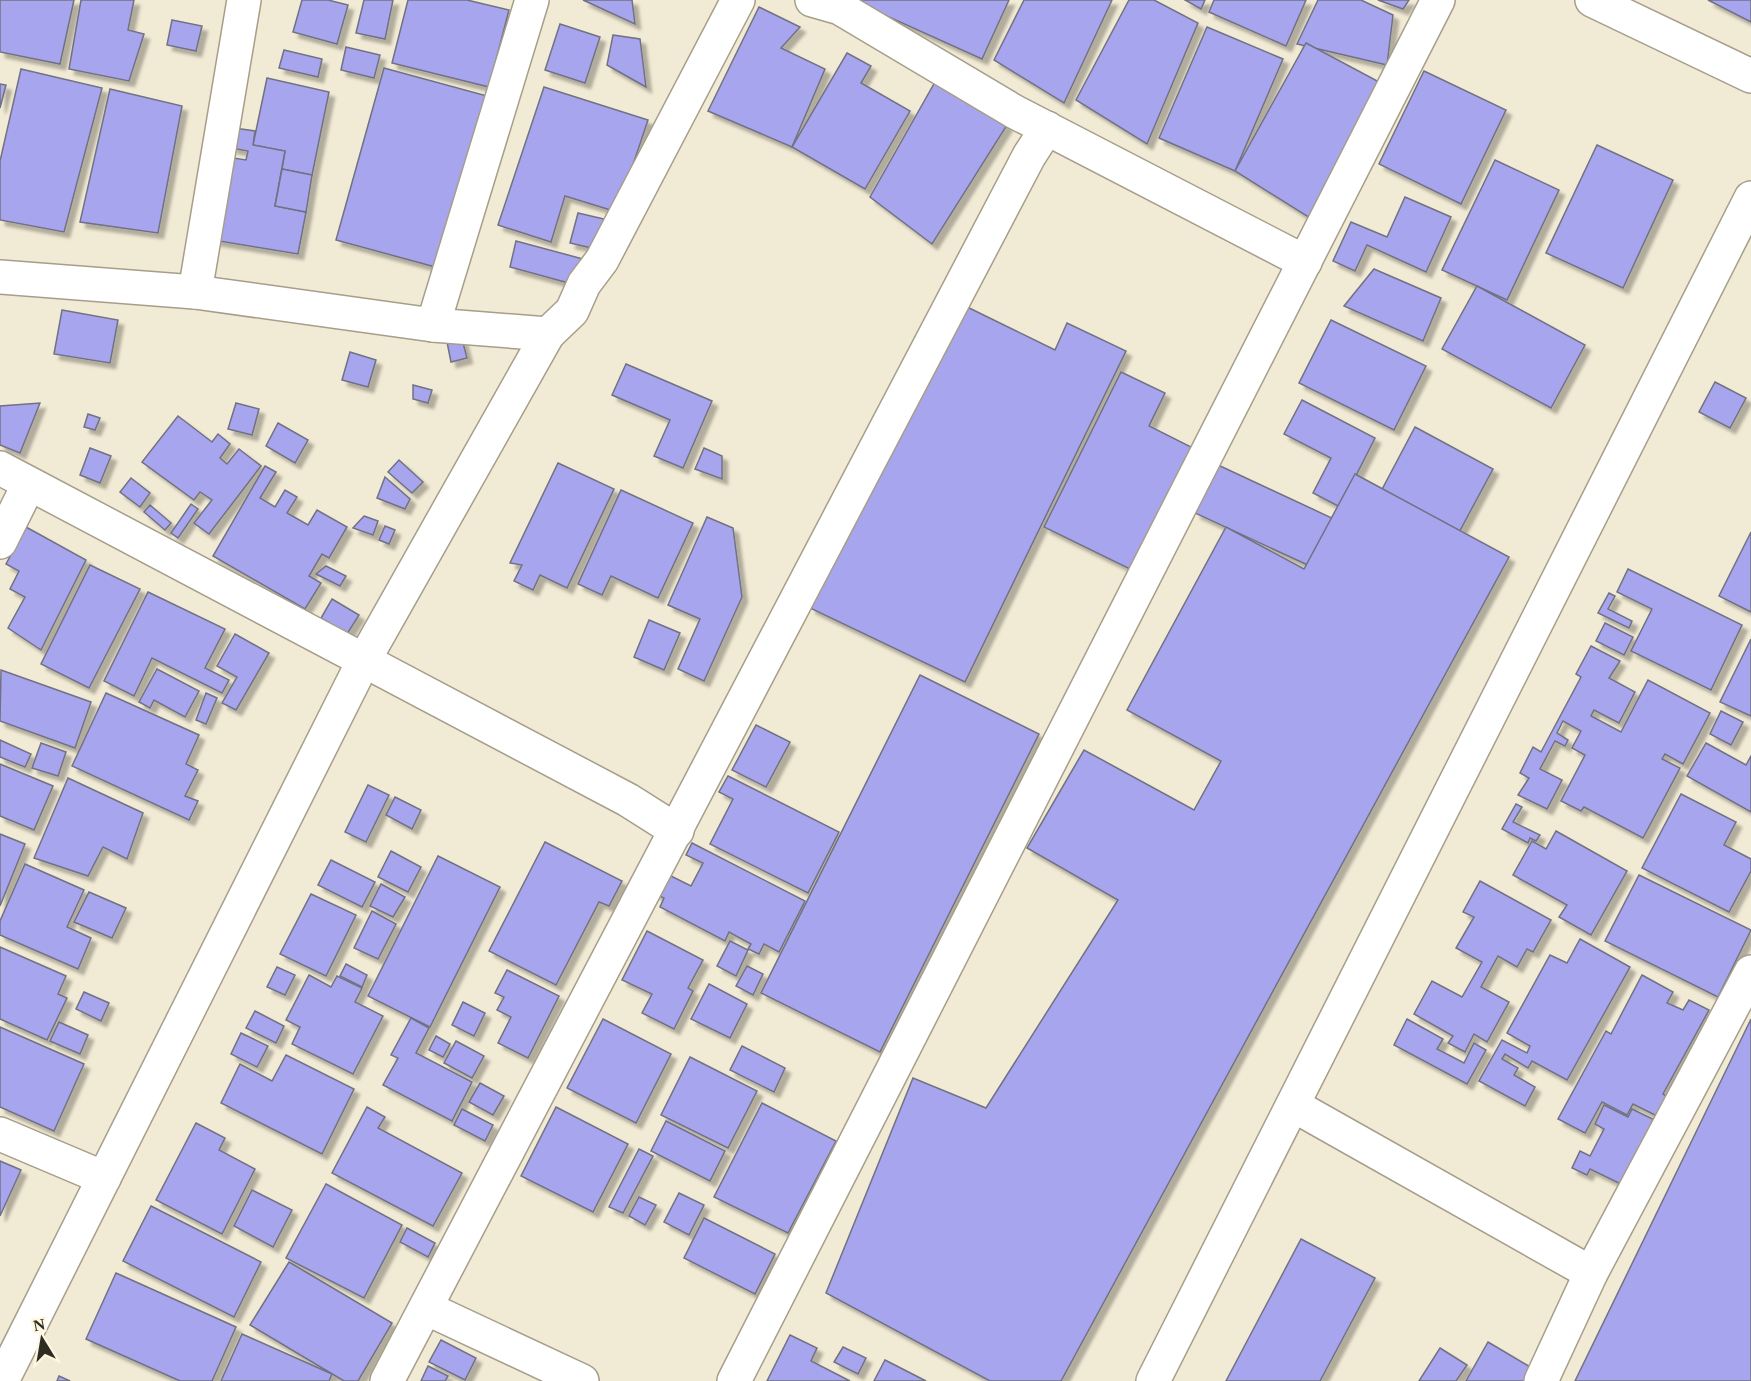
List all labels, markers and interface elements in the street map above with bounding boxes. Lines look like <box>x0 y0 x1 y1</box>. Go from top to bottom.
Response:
north arrow <box>12 1309 72 1369</box>
text: N <box>32 1315 47 1334</box>

